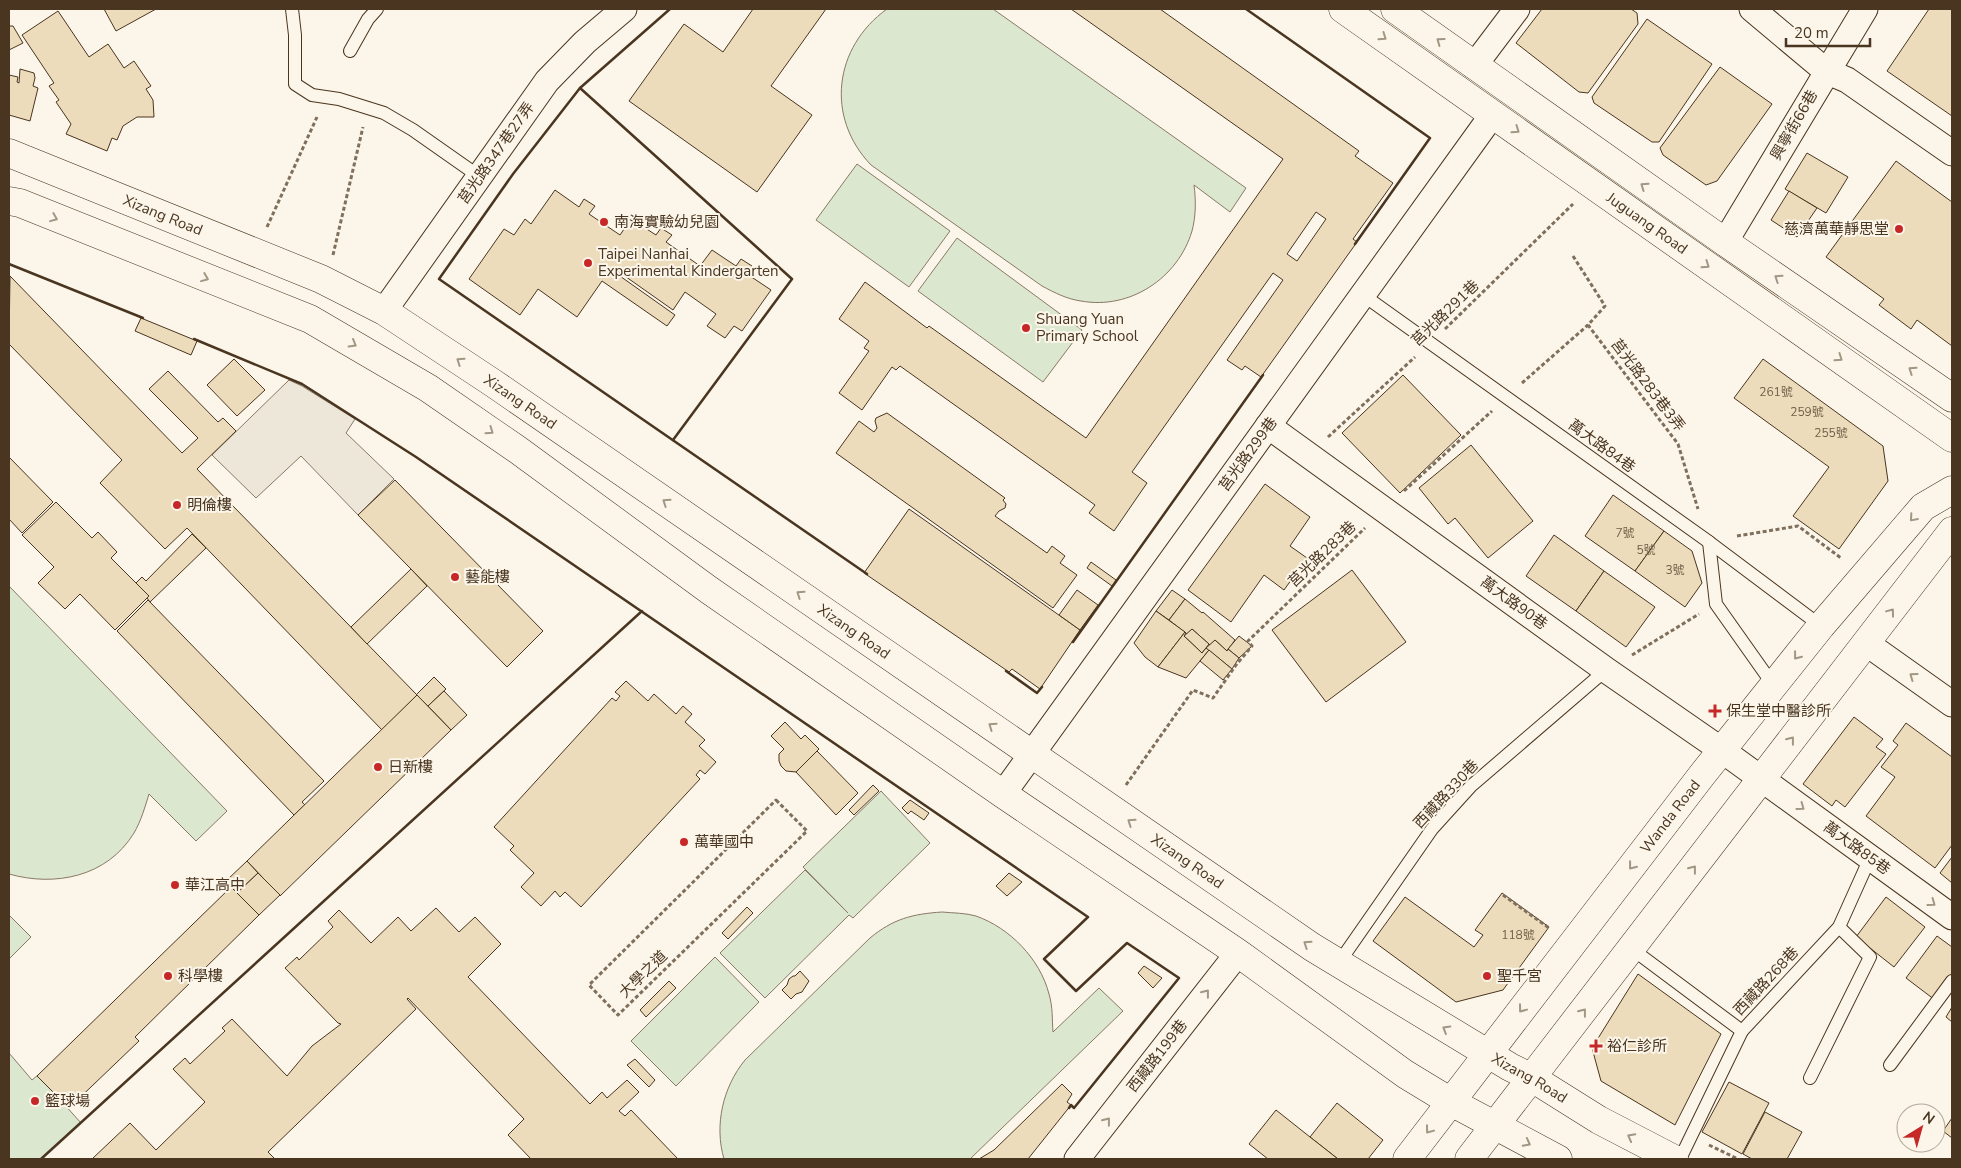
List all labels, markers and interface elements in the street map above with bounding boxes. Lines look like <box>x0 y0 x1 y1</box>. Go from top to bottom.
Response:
scale bar <box>1786 15 1870 47</box>
text: 20 m <box>1794 23 1829 43</box>
one-way arrow <box>1377 31 1387 40</box>
one-way arrow <box>1436 38 1446 47</box>
street label: 興寧街66巷 <box>1766 86 1822 164</box>
street label: 莒光路347巷27弄 <box>453 98 539 208</box>
one-way arrow <box>1510 124 1520 133</box>
one-way arrow <box>1641 183 1650 192</box>
street label: Juguang Road <box>1602 187 1692 259</box>
street label: Xizang Road <box>120 190 206 240</box>
one-way arrow <box>50 212 58 222</box>
place label: 南海實驗幼兒園 <box>614 212 719 232</box>
marker: 南海實驗幼兒園 <box>598 216 610 228</box>
place label: 慈濟萬華靜思堂 <box>1784 219 1889 239</box>
marker: 慈濟萬華靜思堂 <box>1893 223 1905 235</box>
place label: Taipei Nanhai Experimental Kindergarten <box>598 244 779 281</box>
marker: Taipei Nanhai Experimental Kindergarten <box>582 257 594 269</box>
one-way arrow <box>1700 259 1709 267</box>
one-way arrow <box>201 272 209 282</box>
one-way arrow <box>1774 275 1783 285</box>
street label: 莒光路291巷 <box>1407 276 1483 350</box>
place label: Shuang Yuan Primary School <box>1036 309 1139 346</box>
marker: Shuang Yuan Primary School <box>1020 322 1032 334</box>
street label: 莒光路283巷3弄 <box>1607 335 1689 435</box>
one-way arrow <box>348 338 357 348</box>
one-way arrow <box>1833 352 1843 361</box>
one-way arrow <box>456 358 465 368</box>
one-way arrow <box>1908 367 1918 376</box>
street label: Xizang Road <box>480 370 561 434</box>
house number: 261號 <box>1759 384 1793 400</box>
house number: 259號 <box>1790 404 1824 420</box>
street label: 莒光路299巷 <box>1214 413 1282 495</box>
street label: 萬大路84巷 <box>1565 415 1639 477</box>
one-way arrow <box>485 425 494 434</box>
house number: 255號 <box>1814 425 1848 441</box>
place label: 明倫樓 <box>187 495 232 515</box>
marker: 明倫樓 <box>171 499 183 511</box>
one-way arrow <box>663 499 672 508</box>
one-way arrow <box>1910 513 1919 522</box>
street label: 莒光路283巷 <box>1284 517 1360 591</box>
house number: 7號 <box>1615 525 1635 541</box>
house number: 5號 <box>1636 542 1656 558</box>
house number: 3號 <box>1665 562 1685 578</box>
place label: 藝能樓 <box>465 567 510 587</box>
marker: 藝能樓 <box>449 571 461 583</box>
street label: 萬大路90巷 <box>1477 572 1551 634</box>
one-way arrow <box>797 591 806 600</box>
street label: Xizang Road <box>814 599 894 664</box>
one-way arrow <box>1885 608 1894 617</box>
one-way arrow <box>1795 650 1803 659</box>
one-way arrow <box>1909 673 1918 682</box>
place label: 保生堂中醫診所 <box>1726 701 1831 721</box>
marker: 保生堂中醫診所 <box>1708 704 1722 718</box>
one-way arrow <box>988 723 997 732</box>
one-way arrow <box>1785 736 1794 746</box>
street label: 西藏路330巷 <box>1409 755 1483 833</box>
place label: 日新樓 <box>388 757 433 777</box>
marker: 日新樓 <box>372 761 384 773</box>
street label: Wanda Road <box>1636 776 1705 857</box>
one-way arrow <box>1795 801 1804 810</box>
street label: 萬大路85巷 <box>1820 817 1894 879</box>
one-way arrow <box>1127 819 1136 828</box>
street label: Xizang Road <box>1147 829 1228 893</box>
place label: 萬華國中 <box>694 832 754 852</box>
marker: 萬華國中 <box>678 836 690 848</box>
one-way arrow <box>1629 860 1637 869</box>
one-way arrow <box>1687 866 1695 875</box>
place label: 華江高中 <box>185 875 245 895</box>
marker: 華江高中 <box>169 879 181 891</box>
one-way arrow <box>1926 897 1936 906</box>
house number: 118號 <box>1501 927 1535 943</box>
one-way arrow <box>1304 941 1313 950</box>
street label: 西藏路268巷 <box>1729 942 1803 1020</box>
street label: 大學之道 <box>614 946 672 1002</box>
place label: 科學樓 <box>178 966 223 986</box>
place label: 聖千宮 <box>1497 966 1542 986</box>
marker: 科學樓 <box>162 970 174 982</box>
marker: 聖千宮 <box>1481 970 1493 982</box>
one-way arrow <box>1201 989 1210 998</box>
one-way arrow <box>1520 1003 1528 1012</box>
one-way arrow <box>1577 1008 1586 1018</box>
street label: 西藏路199巷 <box>1122 1016 1192 1096</box>
one-way arrow <box>1443 1025 1452 1035</box>
place label: 裕仁診所 <box>1607 1036 1667 1056</box>
marker: 裕仁診所 <box>1589 1039 1603 1053</box>
street label: Xizang Road <box>1488 1048 1571 1108</box>
place label: 籃球場 <box>45 1091 90 1111</box>
marker: 籃球場 <box>29 1095 41 1107</box>
north arrow <box>1896 1103 1946 1153</box>
text: N <box>1919 1107 1938 1129</box>
one-way arrow <box>1101 1118 1109 1127</box>
one-way arrow <box>1426 1124 1435 1134</box>
one-way arrow <box>1627 1133 1636 1143</box>
one-way arrow <box>1522 1137 1531 1147</box>

